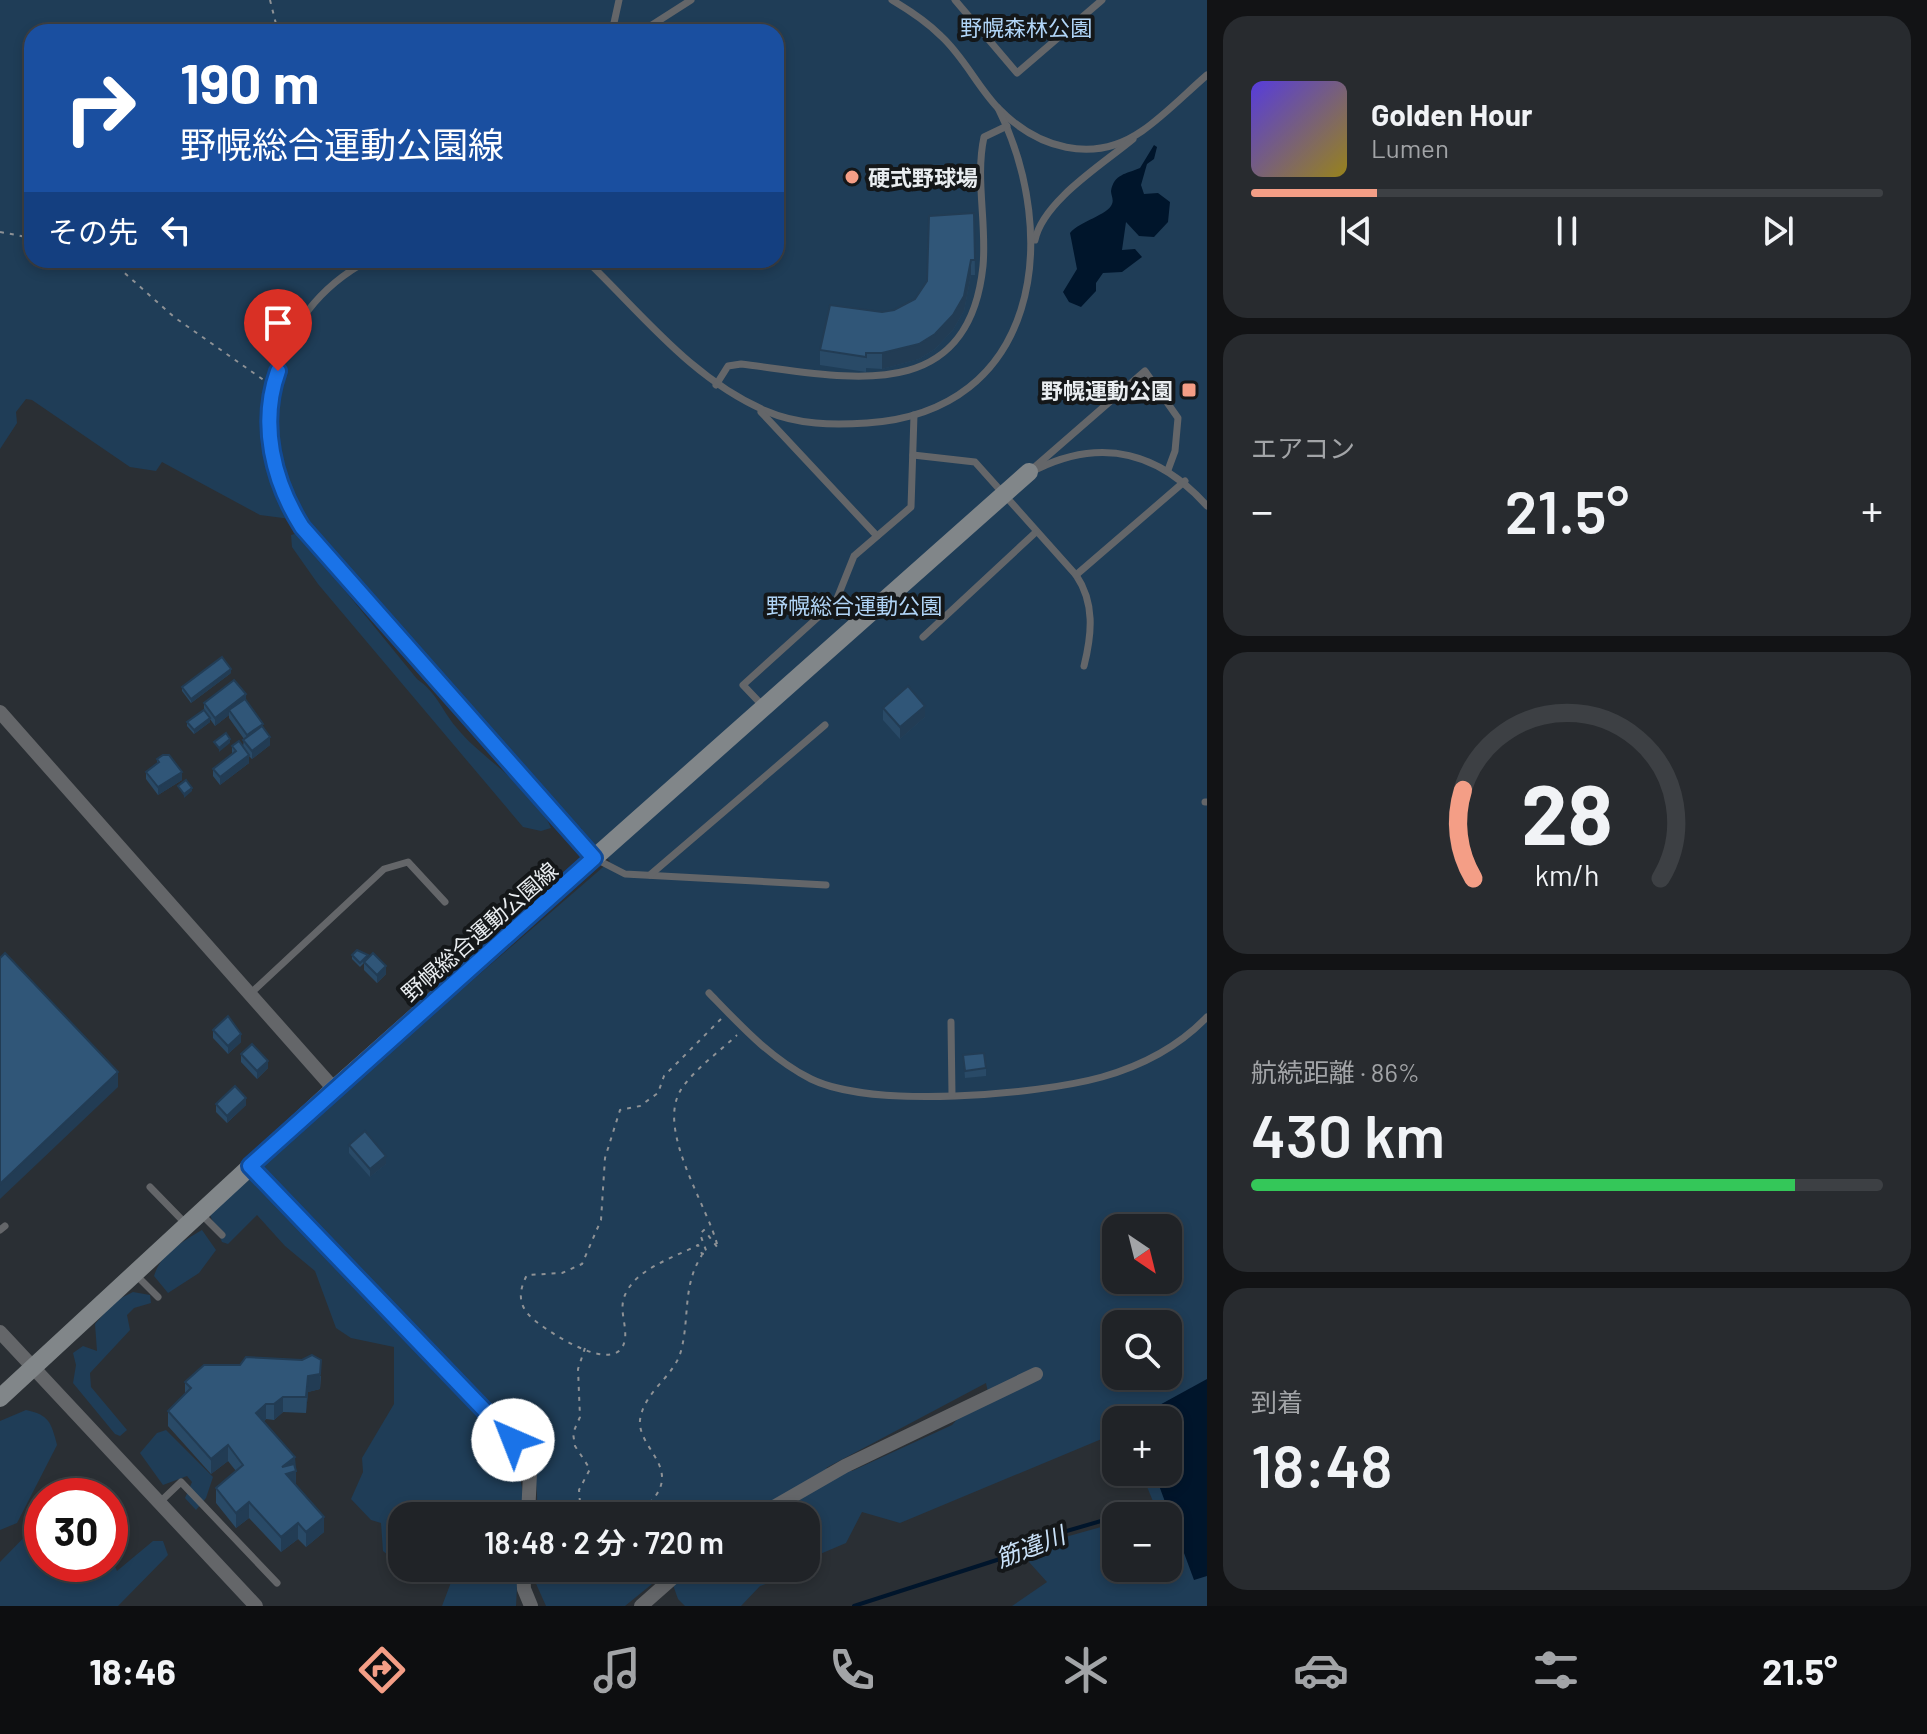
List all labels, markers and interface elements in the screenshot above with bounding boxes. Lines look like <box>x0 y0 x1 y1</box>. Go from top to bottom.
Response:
park label: 野幌森林公園 <box>960 14 1092 40</box>
text: 190 m <box>180 48 319 115</box>
icon: right <box>48 56 152 160</box>
text: Golden Hour <box>1371 96 1533 132</box>
text: 野幌総合運動公園線 <box>180 122 504 165</box>
text: Lumen <box>1371 132 1449 163</box>
place label: 硬式野球場 <box>868 164 978 190</box>
marker: 硬式野球場 <box>843 168 861 186</box>
icon: left <box>154 208 198 252</box>
icon: previous <box>1334 209 1378 253</box>
icon: pause <box>1545 209 1589 253</box>
icon: next <box>1756 209 1800 253</box>
text: その先 <box>48 213 138 249</box>
pin <box>244 289 312 371</box>
icon: arrive <box>256 301 300 345</box>
place label: 野幌運動公園 <box>1041 377 1173 403</box>
marker: 野幌運動公園 <box>1180 381 1198 399</box>
text: エアコン <box>1251 432 1355 463</box>
text: 21.5° <box>1505 474 1629 546</box>
text: − <box>1251 483 1273 536</box>
text: + <box>1861 483 1883 536</box>
park label: 野幌総合運動公園 <box>766 592 942 618</box>
text: 28 <box>1521 762 1613 862</box>
street label: 野幌総合運動公園線 <box>396 856 562 1006</box>
text: km/h <box>1535 857 1599 892</box>
text: 航続距離 · 86% <box>1251 1056 1420 1087</box>
text: 430 km <box>1251 1098 1445 1170</box>
north arrow <box>1102 1214 1182 1294</box>
map controls <box>1102 1214 1182 1582</box>
button: search <box>1102 1310 1182 1390</box>
text: 到着 <box>1251 1386 1303 1417</box>
position arrow <box>471 1398 555 1482</box>
button: + <box>1102 1406 1182 1486</box>
text: 18:48 <box>1251 1428 1393 1500</box>
speed limit sign: 30 <box>24 1478 128 1582</box>
button: − <box>1102 1502 1182 1582</box>
water label: 筋違川 <box>991 1518 1072 1572</box>
text: 18:48 · 2 分 · 720 m <box>484 1524 724 1560</box>
icon: directions <box>354 1642 410 1698</box>
icon: music <box>589 1642 645 1698</box>
icon: phone <box>824 1642 880 1698</box>
icon: climate <box>1058 1642 1114 1698</box>
icon: car <box>1293 1642 1349 1698</box>
icon: filters <box>1528 1642 1584 1698</box>
text: 18:46 <box>89 1649 176 1692</box>
text: 21.5° <box>1762 1649 1838 1692</box>

